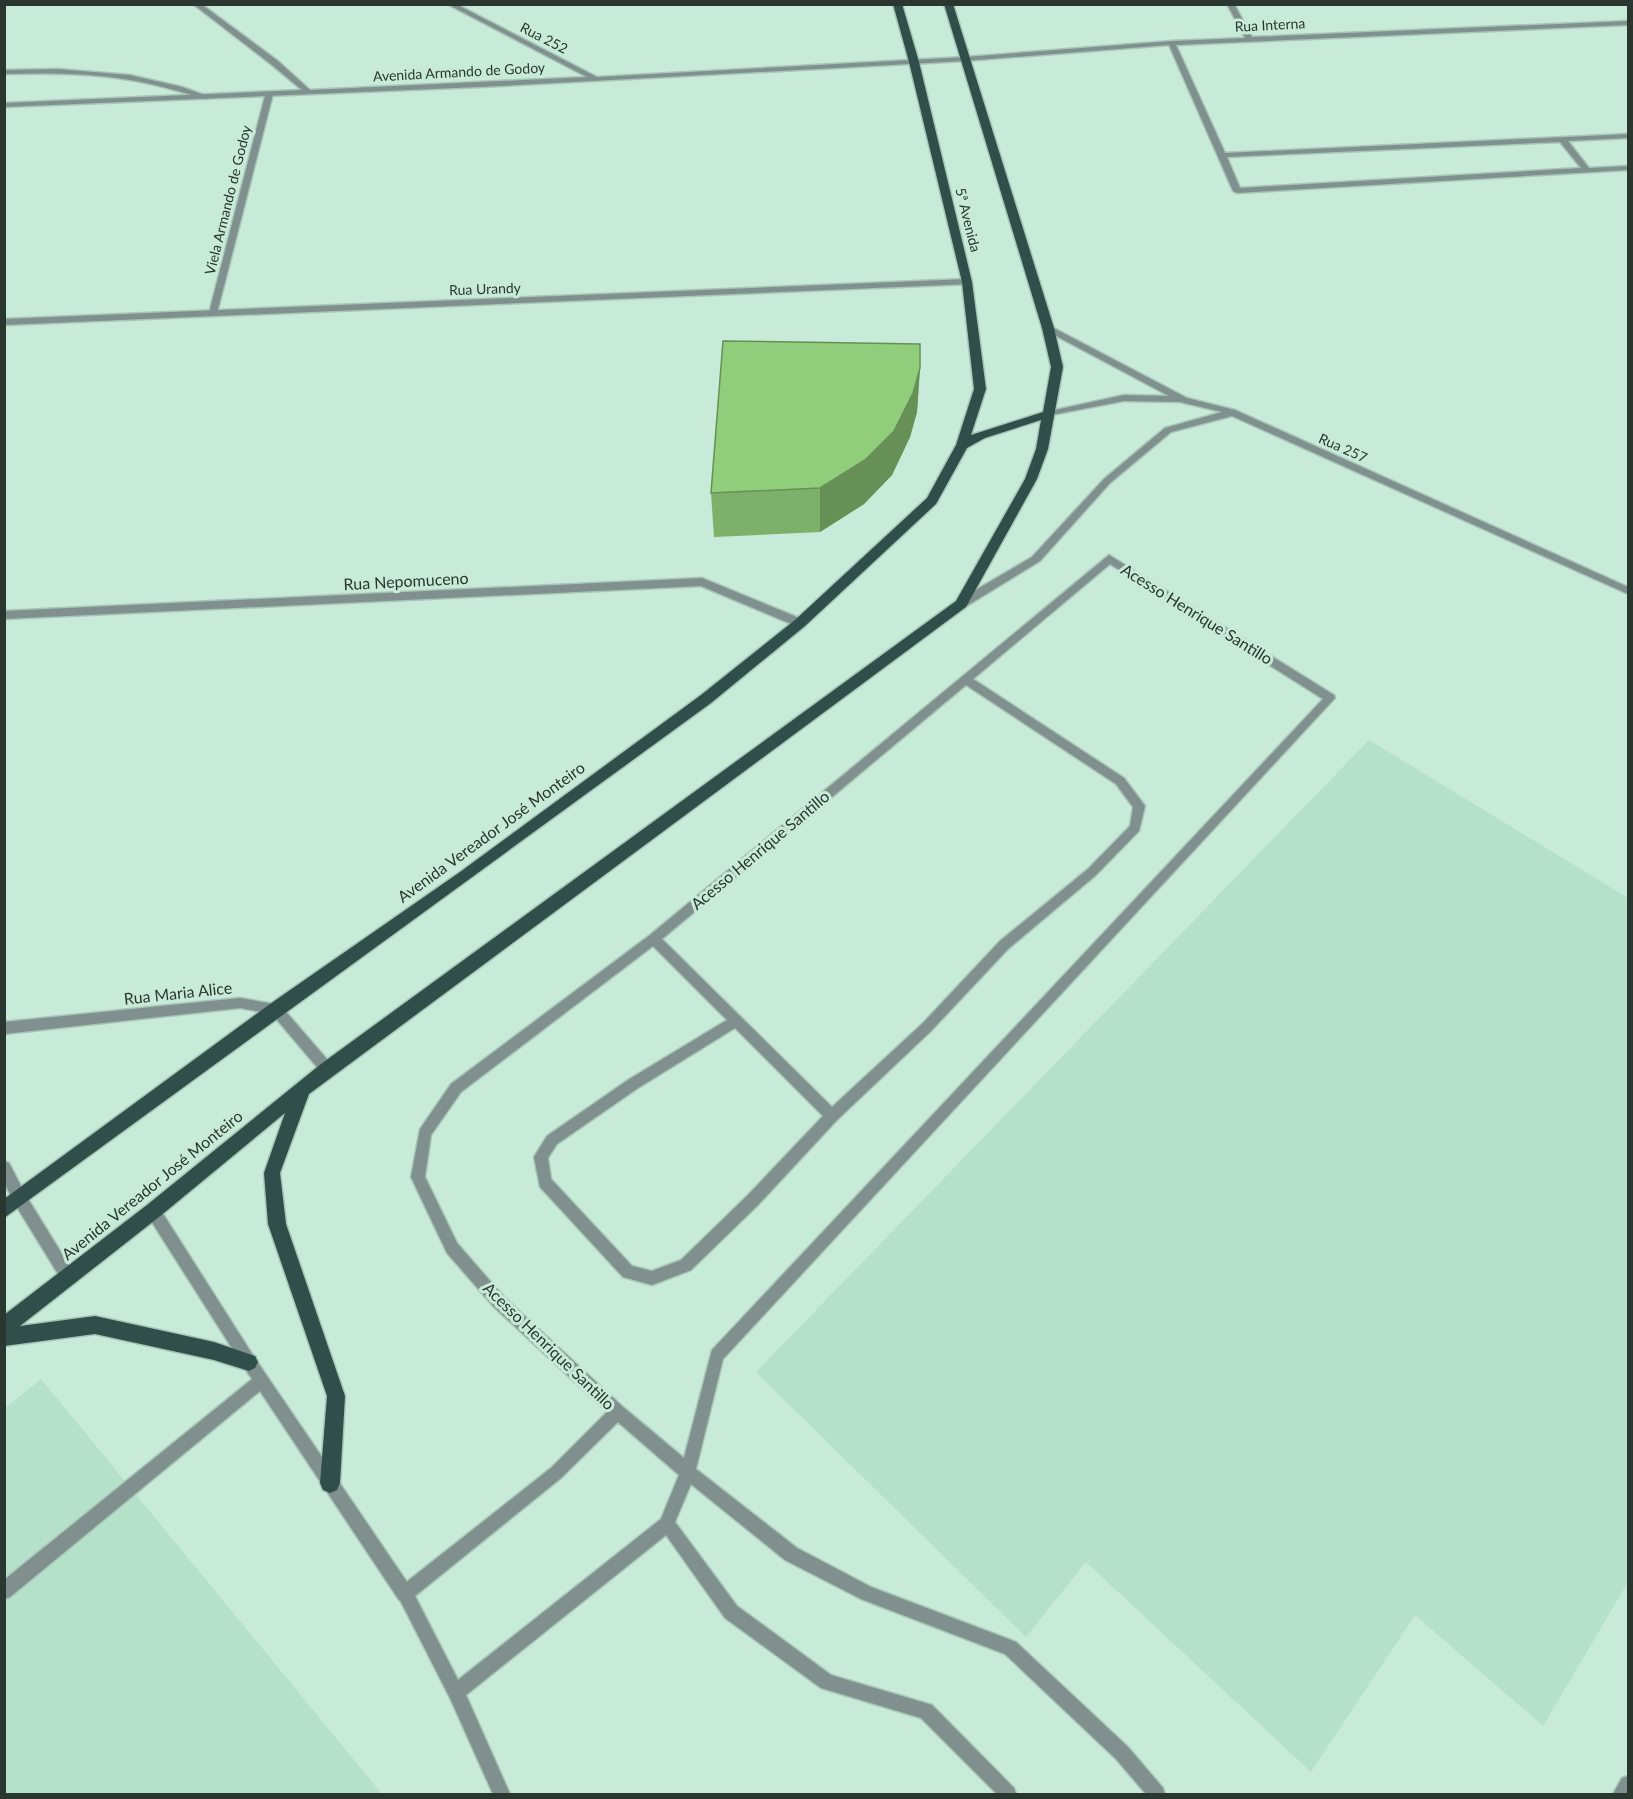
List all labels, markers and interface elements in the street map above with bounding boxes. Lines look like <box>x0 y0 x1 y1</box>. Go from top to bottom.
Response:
street label: Rua Interna <box>1234 14 1306 35</box>
street label: Rua 252 <box>518 18 571 57</box>
street label: Avenida Armando de Godoy <box>372 58 546 84</box>
street label: Viela Armando de Godoy <box>201 123 255 276</box>
street label: 5ª Avenida <box>952 186 985 254</box>
street label: Rua Urandy <box>449 279 522 298</box>
street label: Rua 257 <box>1316 429 1370 466</box>
street label: Acesso Henrique Santillo <box>1118 559 1276 668</box>
street label: Rua Nepomuceno <box>343 568 469 593</box>
street label: Avenida Vereador José Monteiro <box>393 757 588 906</box>
street label: Acesso Henrique Santillo <box>687 786 833 913</box>
street label: Rua Maria Alice <box>123 977 233 1008</box>
street label: Avenida Vereador José Monteiro <box>57 1106 246 1263</box>
street label: Acesso Henrique Santillo <box>480 1278 619 1413</box>

